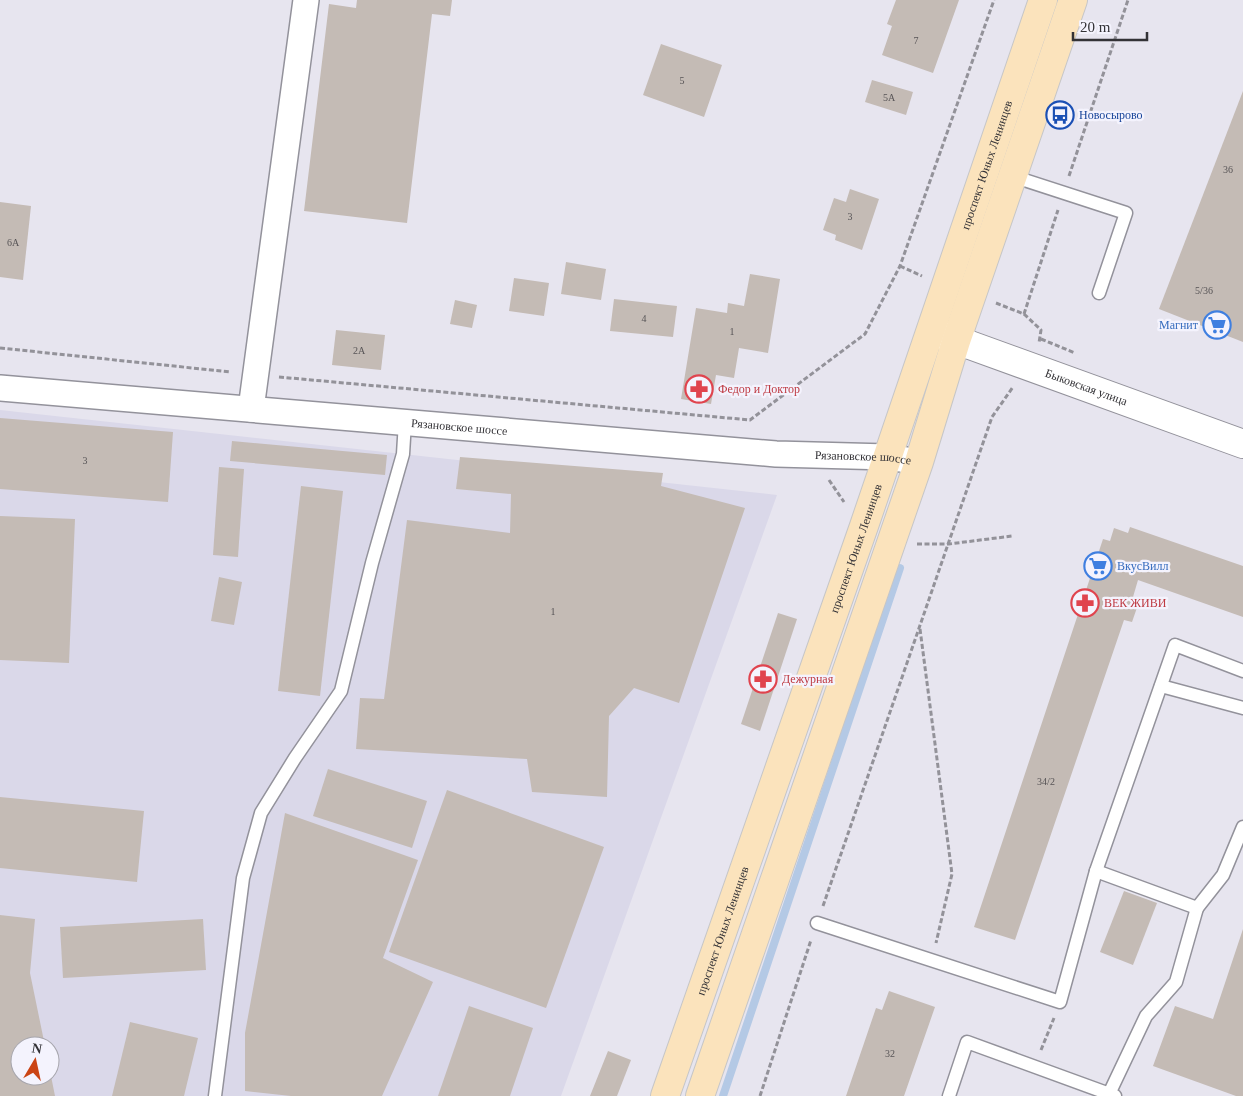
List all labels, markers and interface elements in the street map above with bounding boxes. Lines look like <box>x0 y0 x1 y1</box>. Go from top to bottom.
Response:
scale bar <box>1073 10 1147 42</box>
text: 20 m <box>1080 19 1111 35</box>
house number: 7 <box>914 35 919 46</box>
house number: 5 <box>680 75 685 86</box>
house number: 5А <box>883 92 896 103</box>
street label: проспект Юных Ленинцев <box>958 98 1015 232</box>
bus stop icon: Новосырово <box>1045 100 1075 130</box>
place label: Новосырово <box>1079 108 1143 122</box>
house number: 36 <box>1223 164 1233 175</box>
house number: 3 <box>848 211 853 222</box>
house number: 6А <box>7 237 20 248</box>
house number: 5/36 <box>1195 285 1213 296</box>
supermarket icon: Магнит <box>1202 310 1232 340</box>
house number: 4 <box>642 313 647 324</box>
place label: Магнит <box>1159 318 1199 332</box>
house number: 1 <box>730 326 735 337</box>
house number: 2А <box>353 345 366 356</box>
street label: Быковская улица <box>1043 366 1130 409</box>
pharmacy icon: Федор и Доктор <box>684 374 714 404</box>
place label: Федор и Доктор <box>718 382 800 396</box>
street label: Рязановское шоссе <box>411 416 508 438</box>
street label: Рязановское шоссе <box>815 448 912 468</box>
house number: 3 <box>83 455 88 466</box>
street label: проспект Юных Ленинцев <box>827 482 885 615</box>
supermarket icon: ВкусВилл <box>1083 551 1113 581</box>
place label: ВкусВилл <box>1117 559 1168 573</box>
pharmacy icon: ВЕК ЖИВИ <box>1070 588 1100 618</box>
place label: ВЕК ЖИВИ <box>1104 596 1167 610</box>
house number: 1 <box>551 606 556 617</box>
pharmacy icon: Дежурная <box>748 664 778 694</box>
place label: Дежурная <box>782 672 834 686</box>
house number: 34/2 <box>1037 776 1055 787</box>
street label: проспект Юных Ленинцев <box>694 864 752 997</box>
north arrow <box>10 1036 60 1086</box>
text: N <box>31 1040 43 1057</box>
house number: 32 <box>885 1048 895 1059</box>

